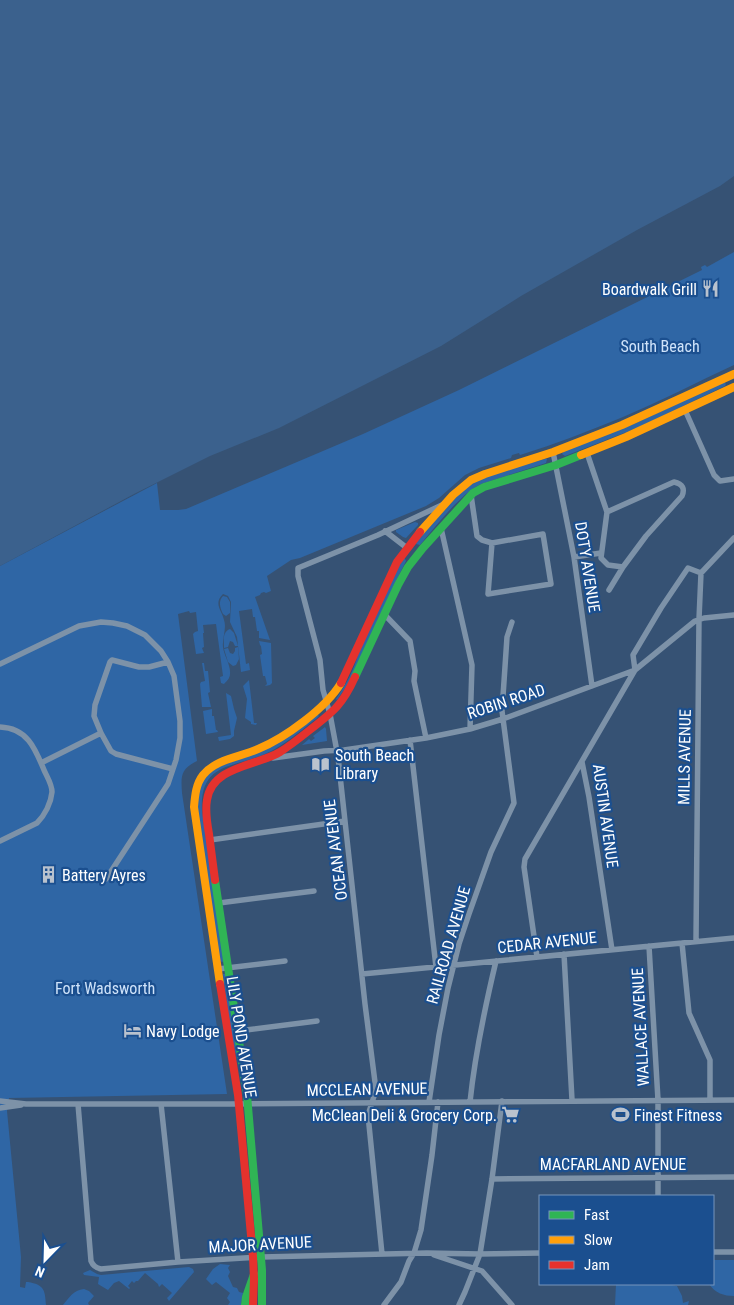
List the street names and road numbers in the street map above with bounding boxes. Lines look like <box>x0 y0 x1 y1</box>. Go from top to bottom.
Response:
street label: DOTY AVENUE <box>571 520 604 614</box>
street label: ROBIN ROAD <box>465 680 547 723</box>
street label: MILLS AVENUE <box>674 709 695 805</box>
street label: AUSTIN AVENUE <box>589 763 622 869</box>
street label: OCEAN AVENUE <box>320 798 351 902</box>
street label: RAILROAD AVENUE <box>423 884 474 1006</box>
street label: CEDAR AVENUE <box>496 928 598 957</box>
street label: WALLACE AVENUE <box>628 967 653 1087</box>
street label: LILY POND AVENUE <box>223 975 261 1099</box>
street label: MCCLEAN AVENUE <box>306 1079 428 1100</box>
street label: MACFARLAND AVENUE <box>540 1155 686 1174</box>
street label: MAJOR AVENUE <box>208 1232 312 1257</box>

